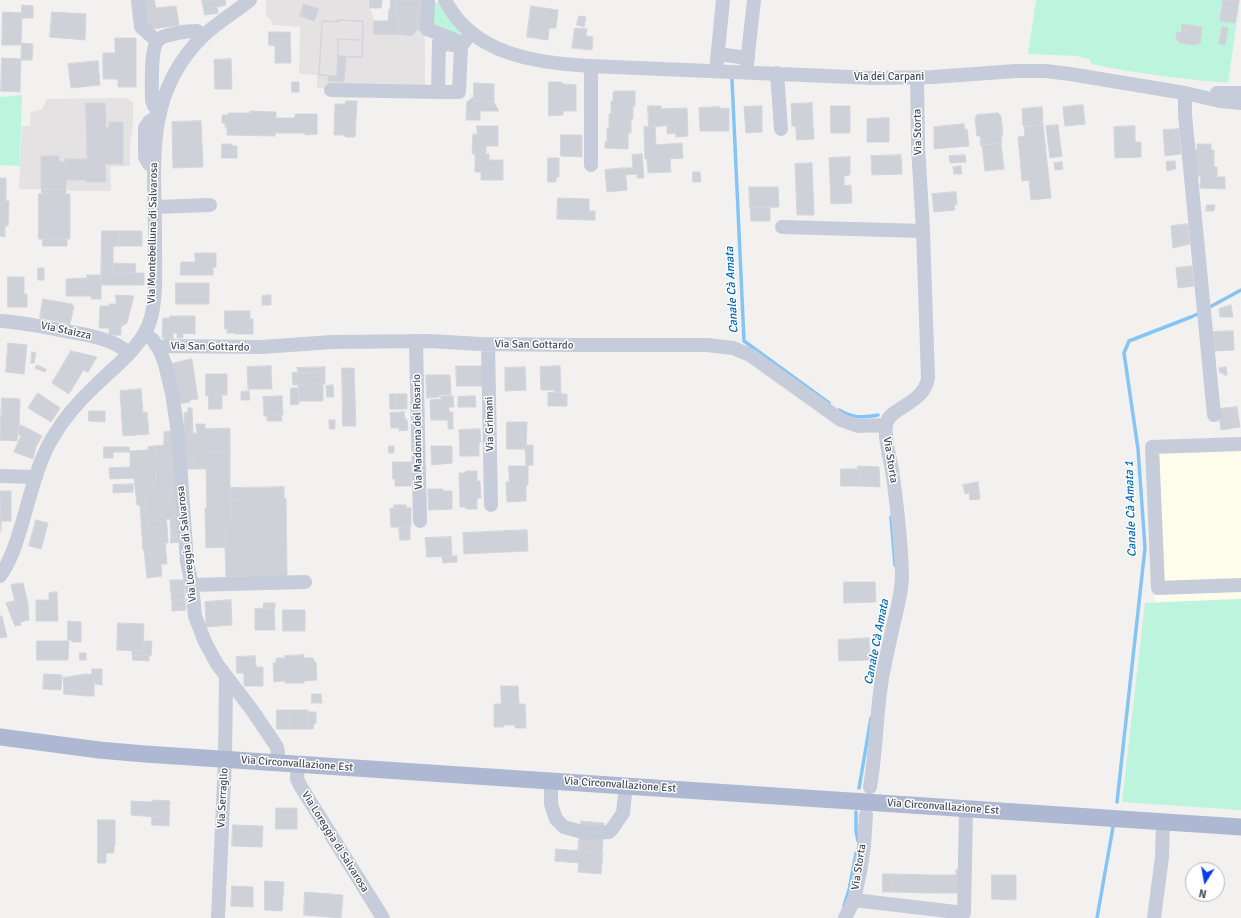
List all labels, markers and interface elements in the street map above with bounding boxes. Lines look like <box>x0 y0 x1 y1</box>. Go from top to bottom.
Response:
street label: Via dei Carpani <box>854 70 924 84</box>
street label: Via Storta <box>911 109 925 155</box>
street label: Via Montebelluna di Salvarosa <box>145 162 161 304</box>
water label: Canale Cà Amata <box>723 246 741 334</box>
street label: Via Staizza <box>40 319 92 343</box>
street label: Via San Gottardo <box>494 338 574 352</box>
street label: Via San Gottardo <box>170 340 250 354</box>
street label: Via Madonna del Rosario <box>410 374 426 490</box>
street label: Via Grimani <box>483 396 497 452</box>
street label: Via Storta <box>880 436 900 484</box>
water label: Canale Cà Amata 1 <box>1122 461 1140 557</box>
street label: Via Loreggia di Salvarosa <box>174 485 200 603</box>
water label: Canale Cà Amata <box>862 598 892 686</box>
street label: Via Circonvallazione Est <box>240 753 354 775</box>
street label: Via Serraglio <box>215 768 231 828</box>
street label: Via Circonvallazione Est <box>563 774 677 796</box>
street label: Via Loreggia di Salvarosa <box>298 789 372 895</box>
street label: Via Circonvallazione Est <box>886 796 1000 818</box>
street label: Via Storta <box>849 843 869 891</box>
north arrow <box>1185 862 1225 902</box>
text: N <box>1198 886 1208 900</box>

